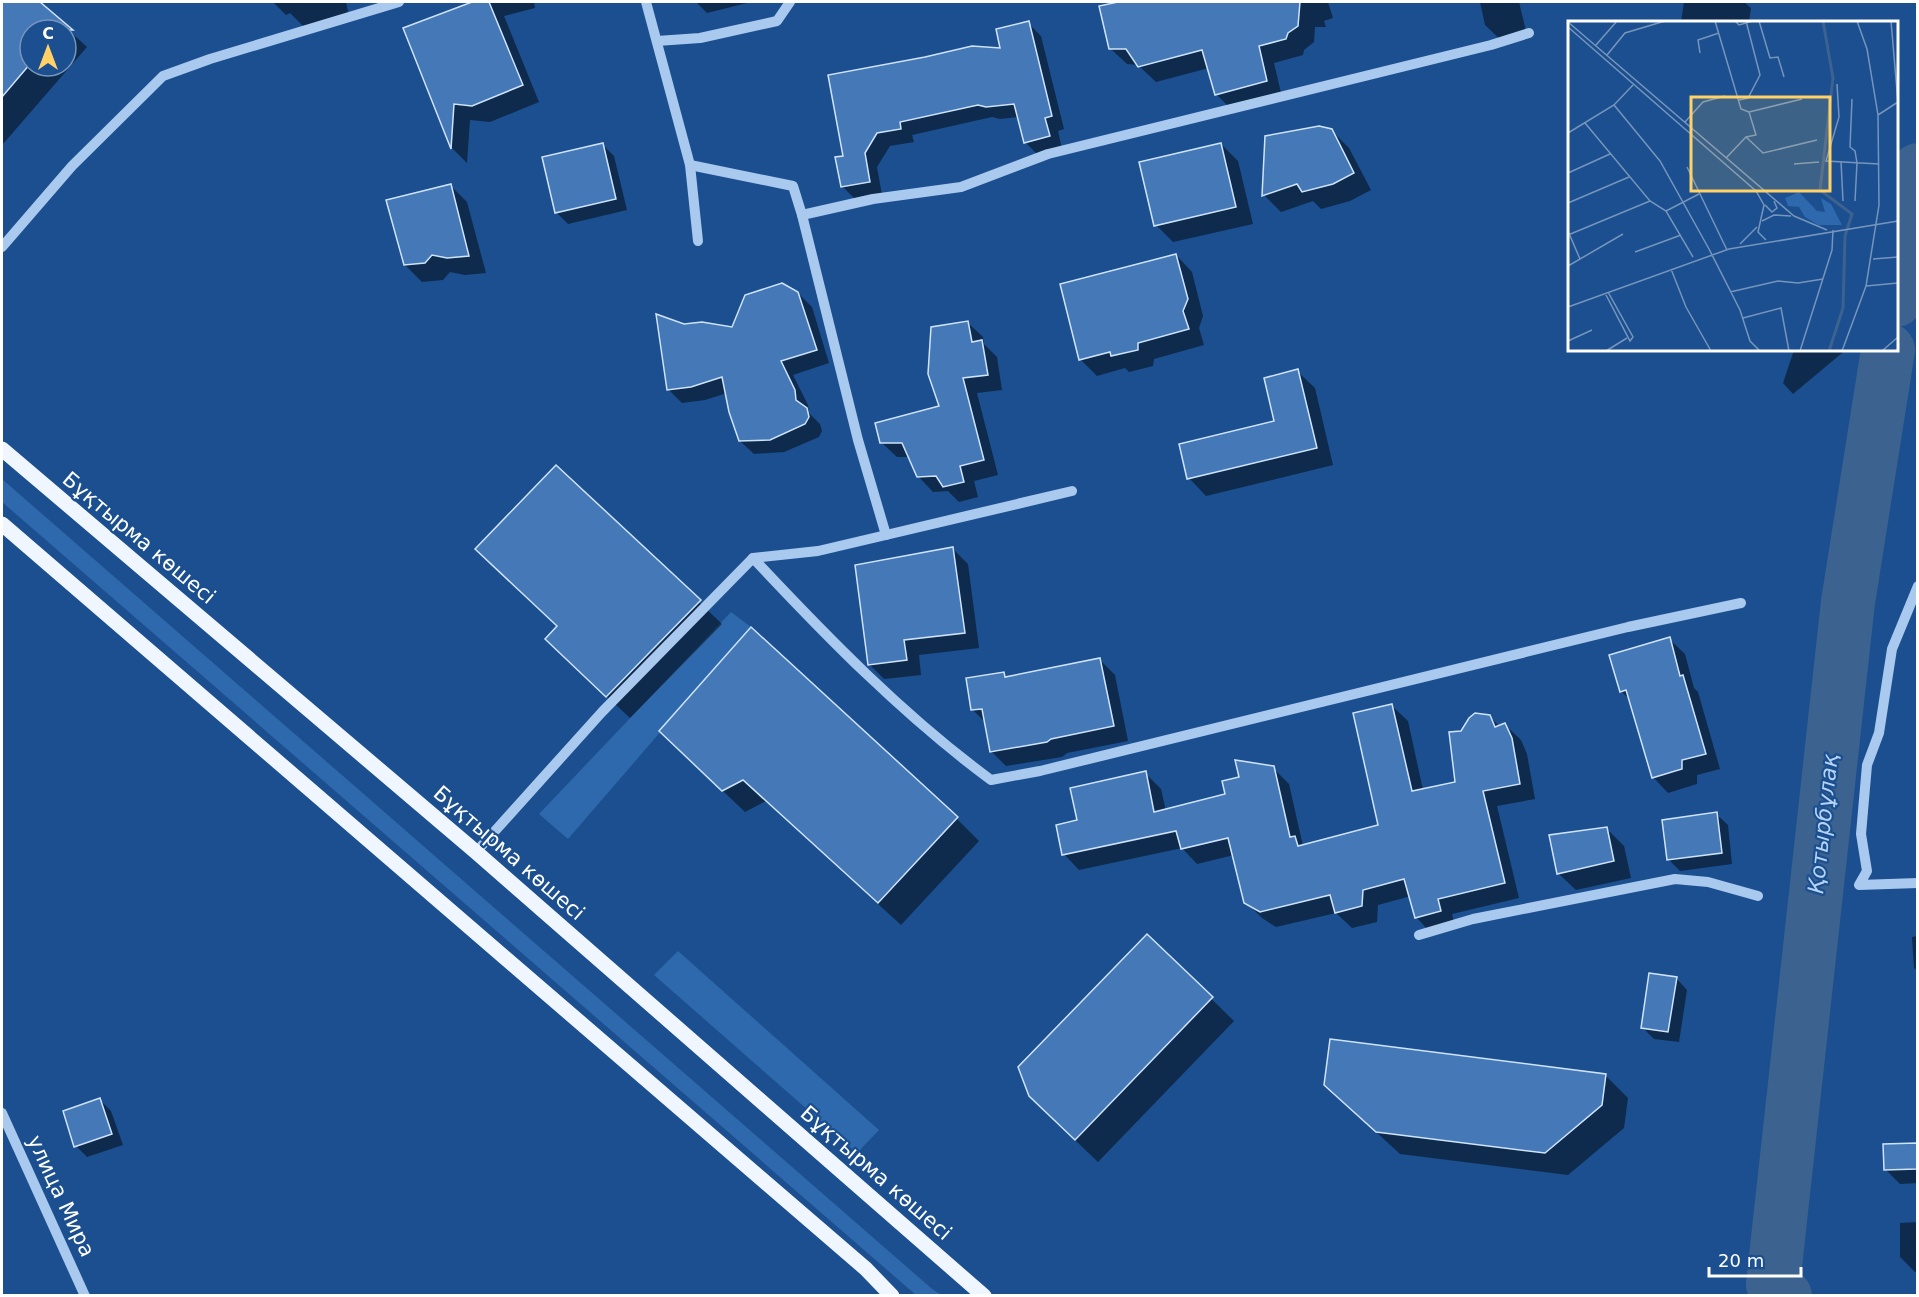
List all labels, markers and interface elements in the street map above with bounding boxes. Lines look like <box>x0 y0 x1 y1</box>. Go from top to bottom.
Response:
north arrow <box>18 18 78 78</box>
inset map <box>1568 21 1898 351</box>
text: С <box>42 24 54 43</box>
street label: Бұқтырма көшесі <box>58 467 220 609</box>
water label: Қотырбұлақ <box>1803 752 1843 895</box>
street label: Бұқтырма көшесі <box>429 781 589 925</box>
street label: Бұқтырма көшесі <box>796 1101 956 1245</box>
street label: улица Мира <box>22 1131 100 1261</box>
scale bar <box>1709 1240 1800 1278</box>
text: 20 m <box>1718 1250 1764 1271</box>

